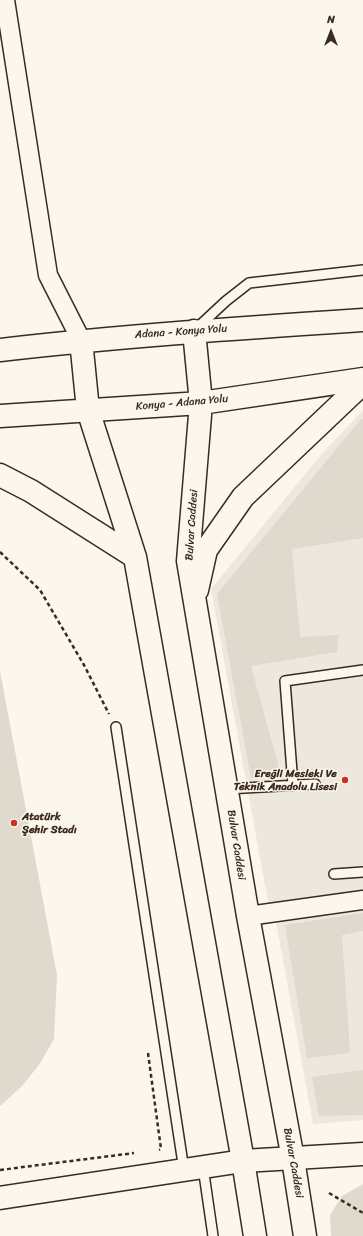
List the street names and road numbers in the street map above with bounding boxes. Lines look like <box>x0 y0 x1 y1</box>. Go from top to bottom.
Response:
street label: Adana - Konya Yolu <box>134 322 228 342</box>
street label: Konya - Adana Yolu <box>135 392 229 414</box>
street label: Bulvar Caddesi <box>183 489 201 561</box>
street label: Bulvar Caddesi <box>224 809 248 881</box>
street label: Bulvar Caddesi <box>280 1127 306 1199</box>

